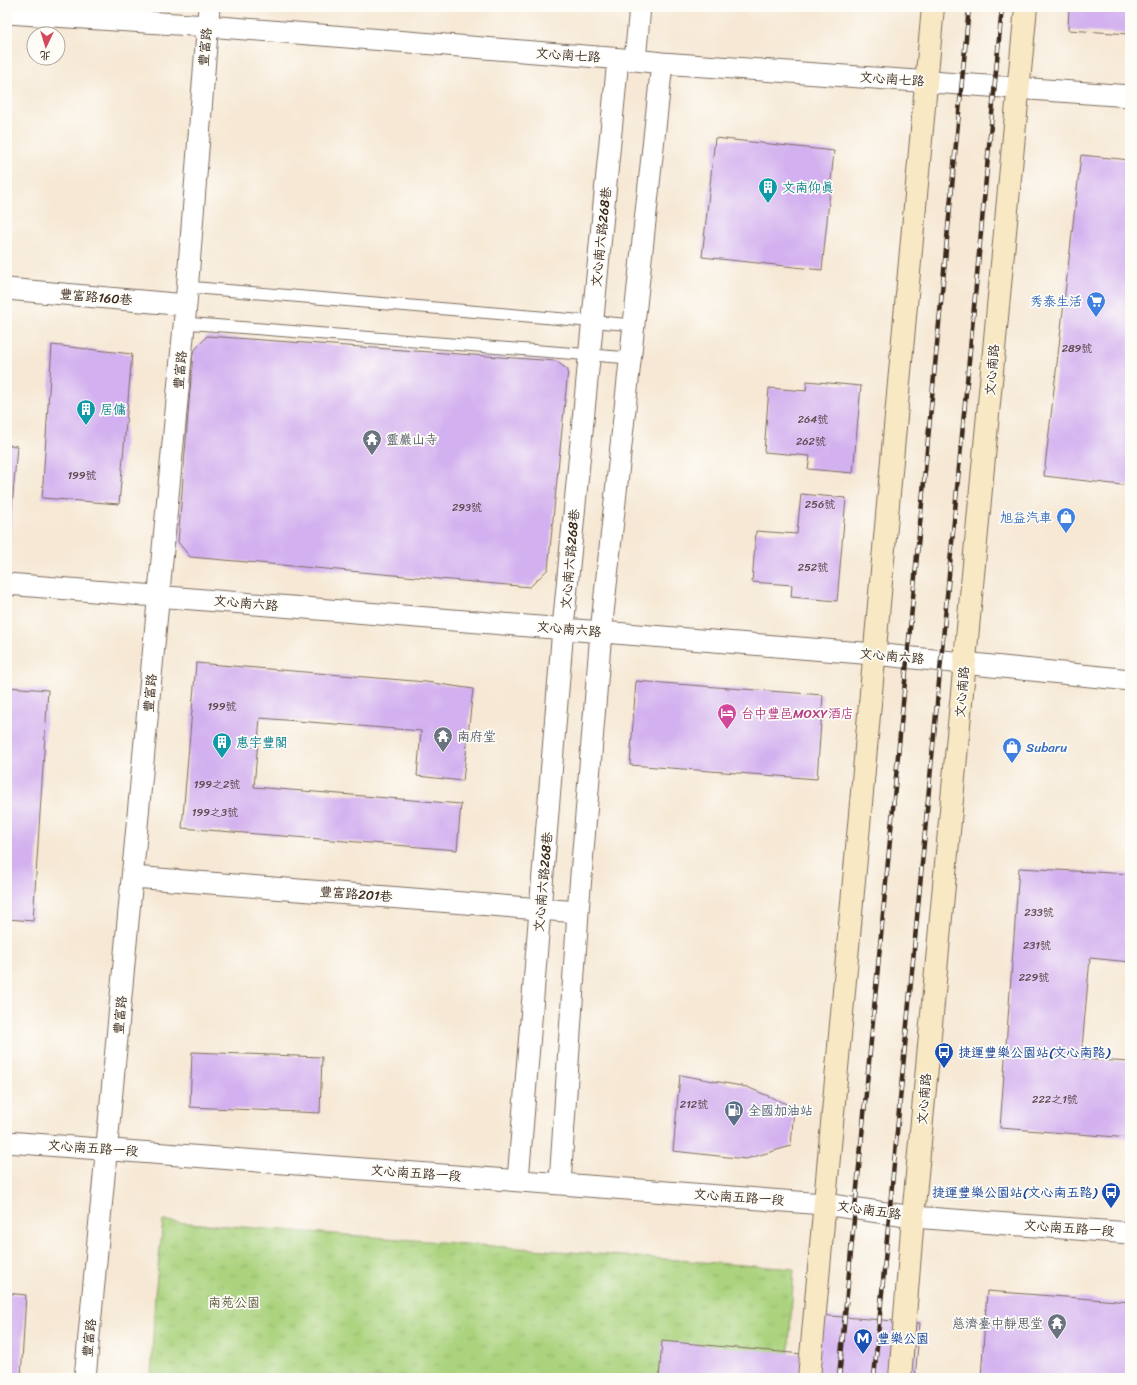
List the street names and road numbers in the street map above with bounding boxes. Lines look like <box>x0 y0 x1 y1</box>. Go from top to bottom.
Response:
street label: 豐富路 <box>192 27 218 67</box>
street label: 文心南七路 <box>535 41 601 69</box>
street label: 文心南七路 <box>859 65 925 93</box>
street label: 文心南六路268巷 <box>584 186 618 288</box>
street label: 豐富路160巷 <box>59 282 133 312</box>
street label: 文心南路 <box>978 343 1006 397</box>
street label: 豐富路 <box>167 350 193 390</box>
street label: 文心南六路268巷 <box>554 508 586 610</box>
street label: 文心南六路 <box>213 589 279 617</box>
street label: 文心南六路 <box>536 615 602 643</box>
street label: 文心南六路 <box>859 642 925 670</box>
street label: 文心南路 <box>948 665 976 719</box>
street label: 豐富路 <box>137 673 163 713</box>
street label: 文心南六路268巷 <box>527 831 559 933</box>
street label: 豐富路201巷 <box>319 880 393 908</box>
street label: 豐富路 <box>107 995 133 1035</box>
street label: 文心南路 <box>910 1072 938 1126</box>
street label: 文心南五路一段 <box>47 1133 139 1163</box>
street label: 文心南五路一段 <box>370 1158 462 1188</box>
street label: 文心南五路一段 <box>693 1182 785 1212</box>
street label: 文心南五路 <box>835 1194 903 1226</box>
street label: 文心南五路一段 <box>1023 1213 1115 1243</box>
street label: 豐富路 <box>76 1317 102 1359</box>

